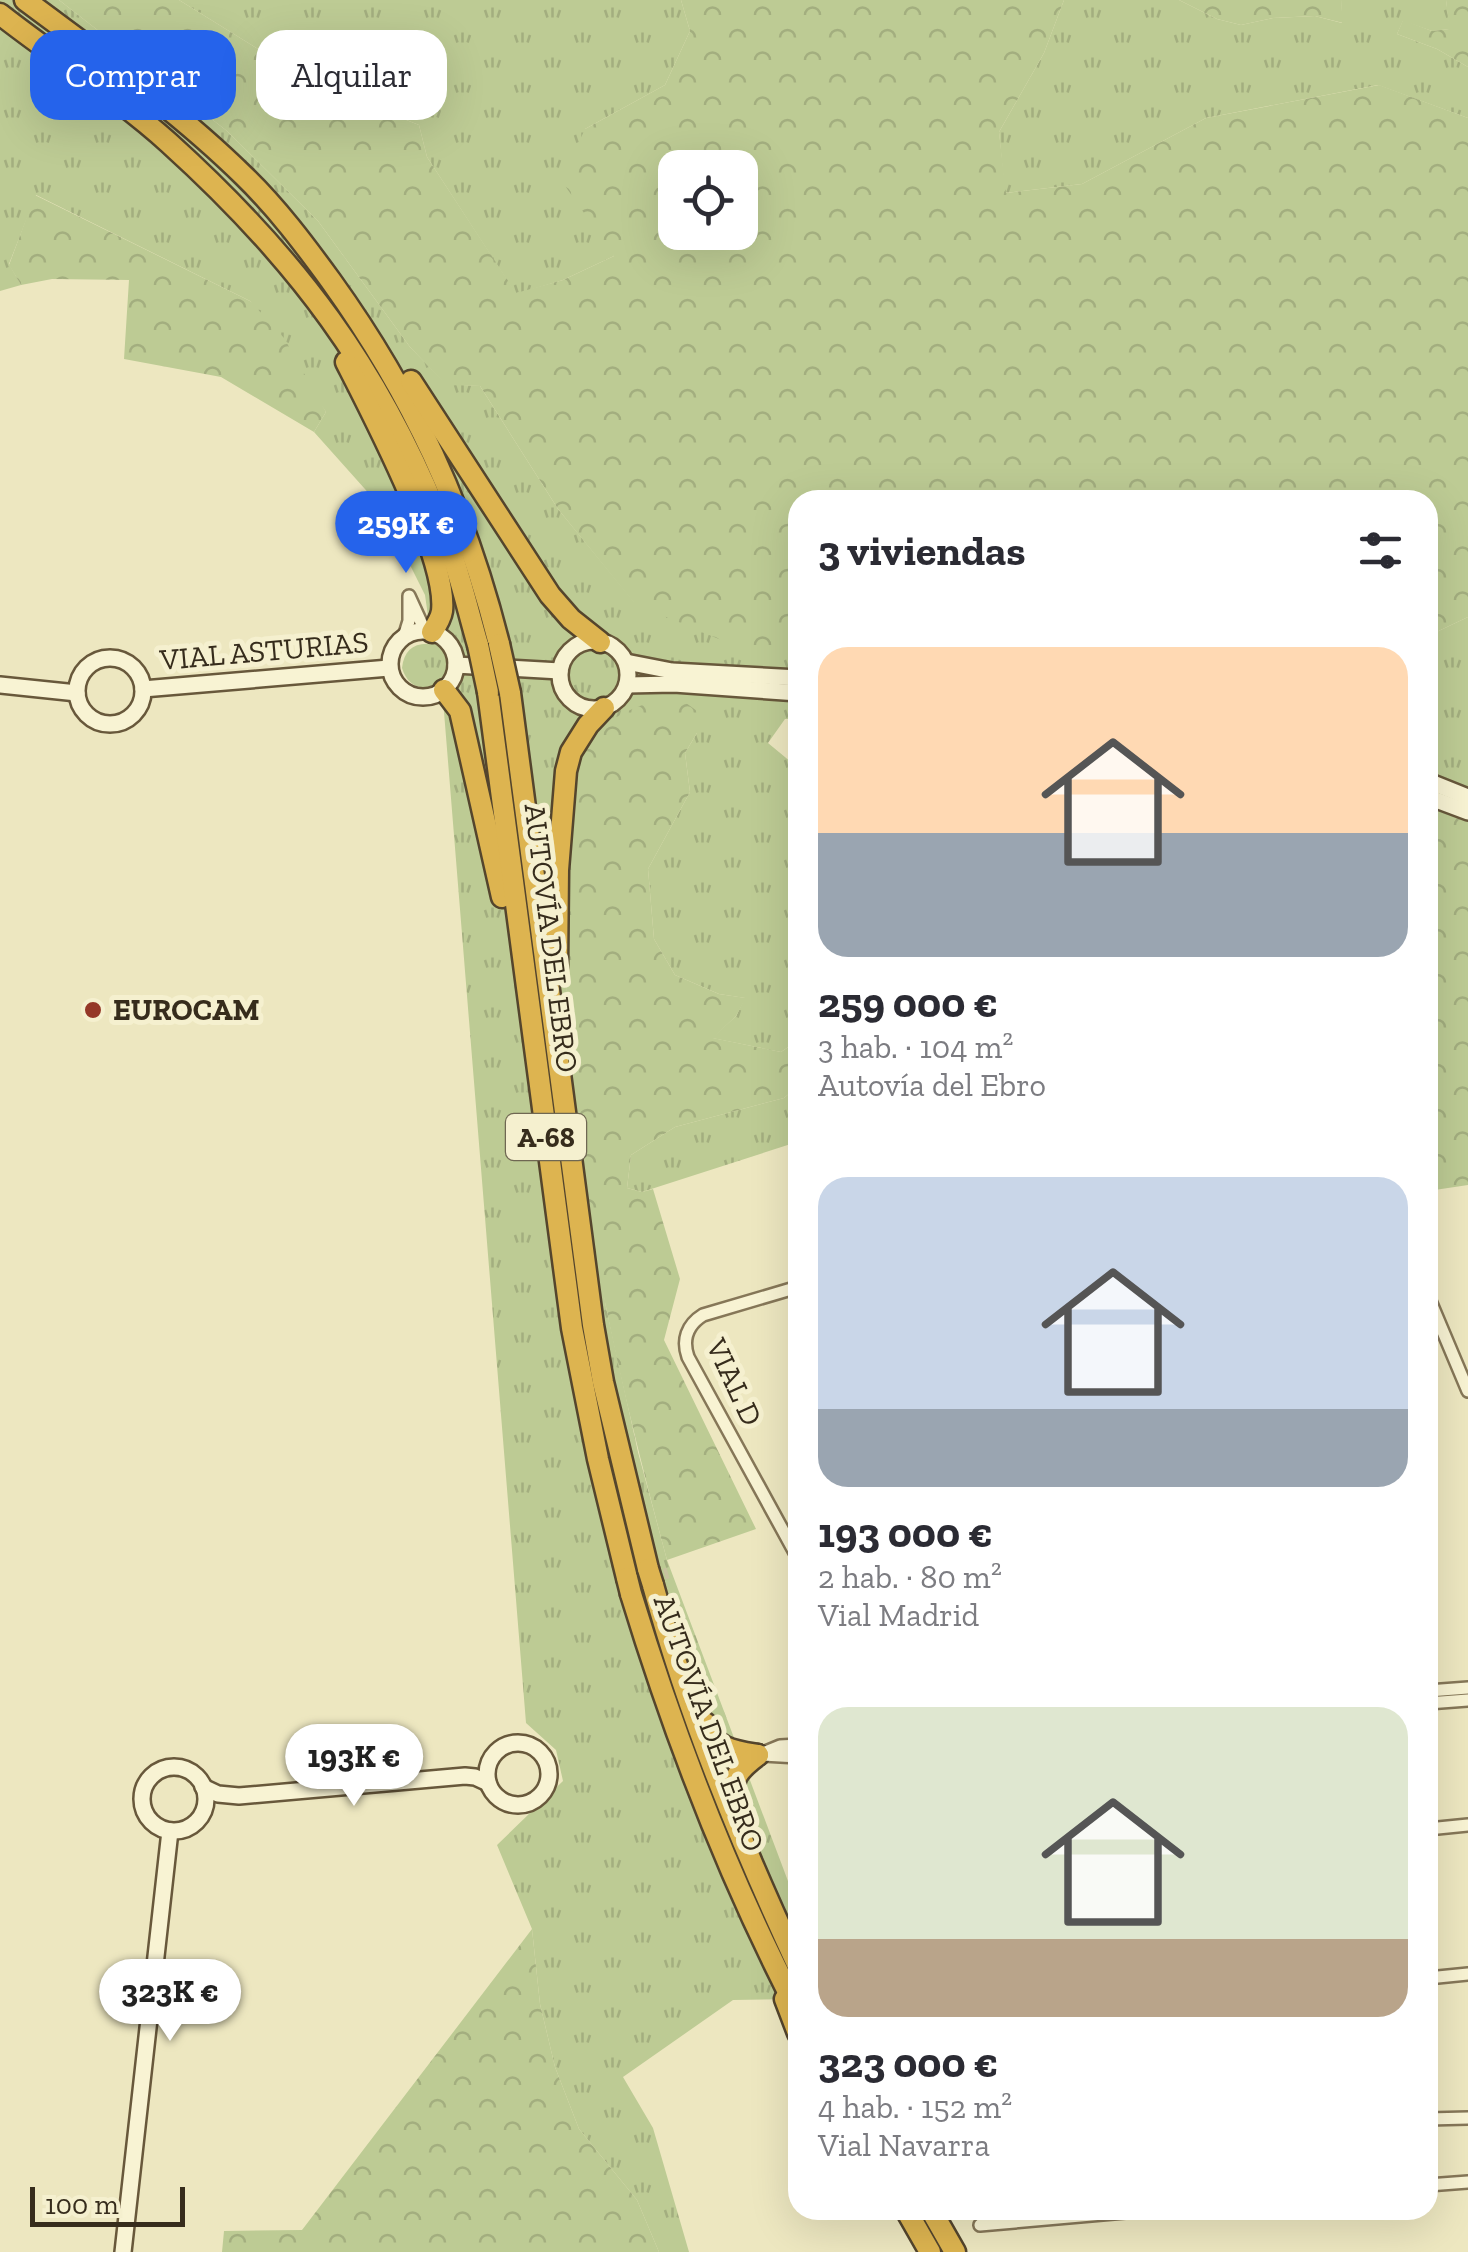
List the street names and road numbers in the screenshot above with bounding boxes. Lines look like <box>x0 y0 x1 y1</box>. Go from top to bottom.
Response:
street label: VIAL ASTURIAS <box>157 624 370 678</box>
street label: AUTOVÍA DEL EBRO <box>517 802 585 1074</box>
road number: A-68 <box>506 1114 586 1160</box>
street label: VIAL D <box>698 1332 770 1431</box>
street label: AUTOVÍA DEL EBRO <box>646 1590 772 1856</box>

